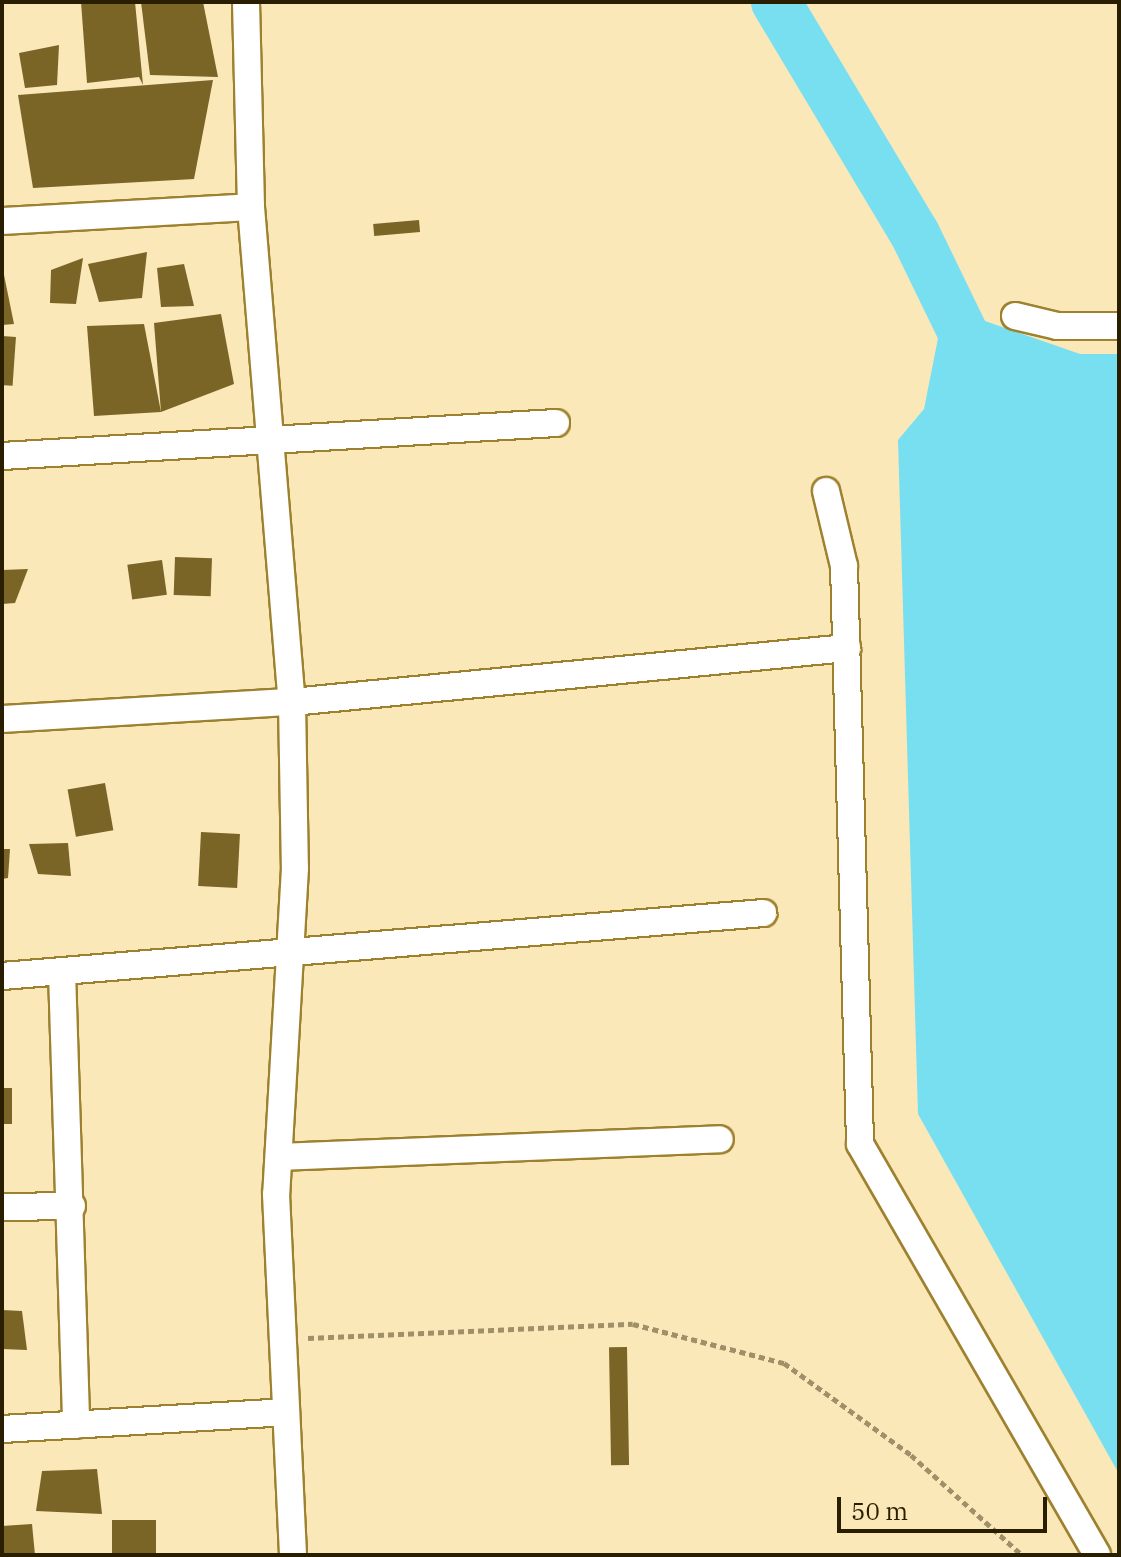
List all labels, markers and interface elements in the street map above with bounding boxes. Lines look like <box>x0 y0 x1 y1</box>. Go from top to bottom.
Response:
scale bar <box>841 1481 1051 1531</box>
text: 50 m <box>851 1495 908 1527</box>

